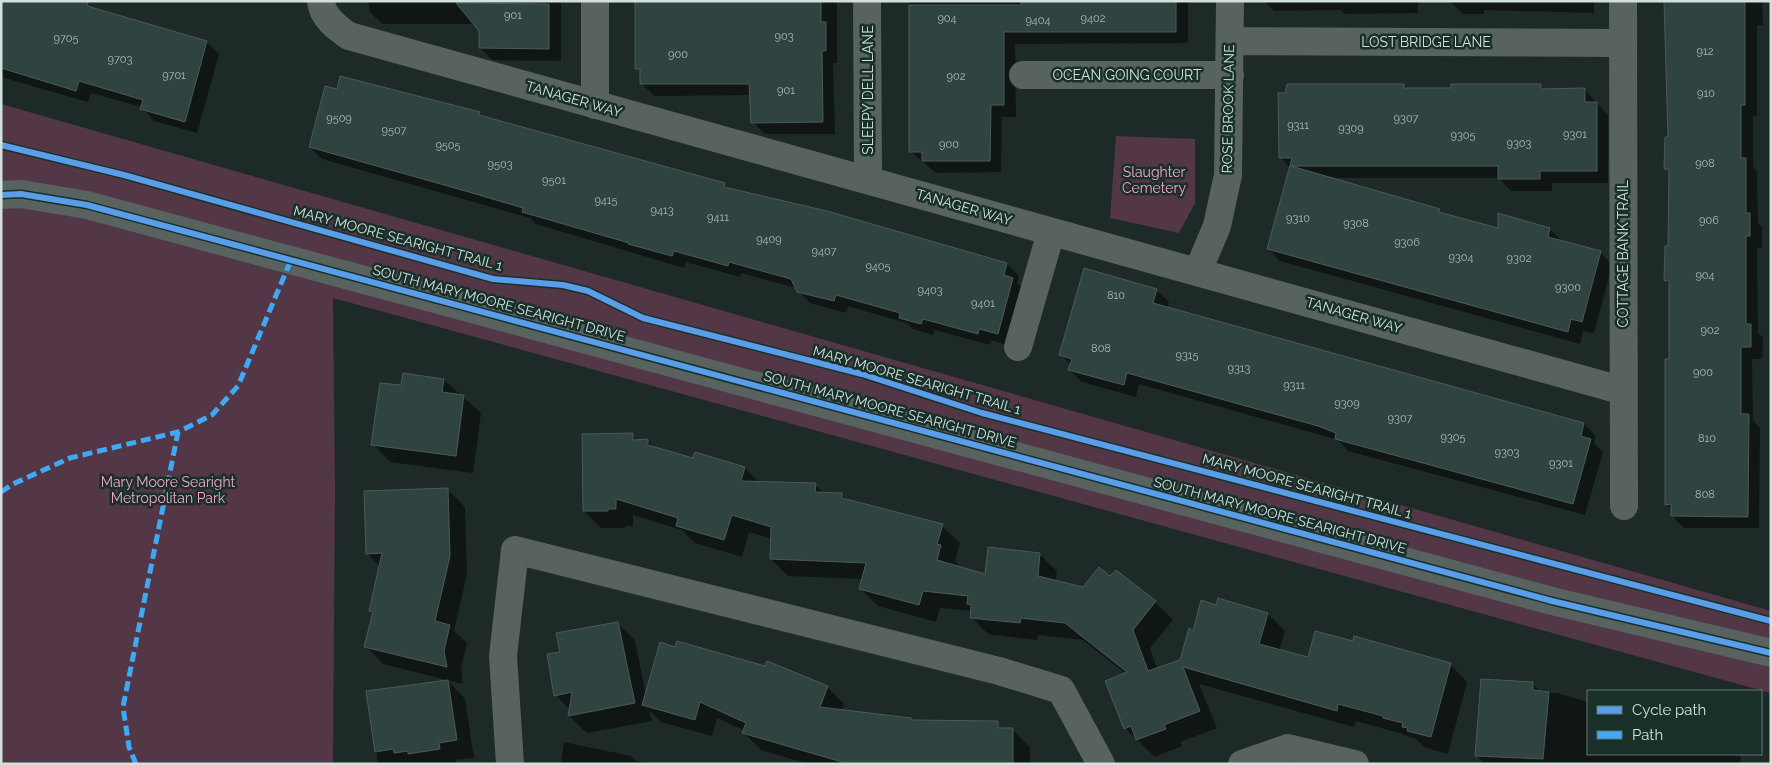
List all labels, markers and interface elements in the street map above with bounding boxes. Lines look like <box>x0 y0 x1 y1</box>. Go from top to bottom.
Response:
house number: 901 <box>504 9 522 22</box>
house number: 904 <box>937 12 957 25</box>
house number: 9402 <box>1081 12 1106 25</box>
house number: 9404 <box>1025 14 1051 27</box>
street label: SLEEPY DELL LANE <box>860 25 876 155</box>
house number: 903 <box>774 30 794 43</box>
house number: 9705 <box>54 32 78 45</box>
street label: LOST BRIDGE LANE <box>1361 34 1491 50</box>
street label: ROSE BROOK LANE <box>1219 44 1237 174</box>
house number: 912 <box>1697 45 1714 58</box>
house number: 900 <box>668 48 688 61</box>
house number: 9703 <box>108 53 133 66</box>
street label: OCEAN GOING COURT <box>1052 67 1202 83</box>
house number: 9701 <box>162 69 186 82</box>
house number: 902 <box>947 70 966 83</box>
street label: TANAGER WAY <box>524 78 624 120</box>
house number: 901 <box>777 84 795 97</box>
house number: 910 <box>1697 87 1715 100</box>
house number: 9509 <box>326 112 352 125</box>
house number: 9307 <box>1394 112 1419 125</box>
house number: 9311 <box>1287 119 1309 132</box>
house number: 9309 <box>1338 122 1364 135</box>
house number: 9507 <box>382 124 407 137</box>
house number: 9301 <box>1563 128 1587 141</box>
house number: 9305 <box>1450 129 1476 142</box>
house number: 9303 <box>1507 137 1532 150</box>
house number: 900 <box>939 138 959 151</box>
house number: 9505 <box>435 139 461 152</box>
house number: 908 <box>1695 157 1715 170</box>
house number: 9503 <box>487 158 513 171</box>
park label: Slaughter Cemetery <box>1122 164 1186 196</box>
house number: 9501 <box>542 174 566 187</box>
street label: COTTAGE BANK TRAIL <box>1615 180 1631 328</box>
street label: TANAGER WAY <box>914 186 1014 228</box>
house number: 9415 <box>594 194 618 207</box>
street label: MARY MOORE SEARIGHT TRAIL 1 <box>292 202 504 274</box>
house number: 9413 <box>650 204 674 217</box>
house number: 9411 <box>707 211 729 224</box>
house number: 9310 <box>1286 212 1310 225</box>
house number: 906 <box>1699 214 1719 227</box>
house number: 9308 <box>1343 217 1369 230</box>
house number: 9409 <box>756 233 782 246</box>
house number: 9306 <box>1394 236 1420 249</box>
house number: 9407 <box>812 245 837 258</box>
house number: 9304 <box>1448 251 1474 264</box>
house number: 9302 <box>1507 252 1532 265</box>
house number: 9405 <box>865 260 891 273</box>
street label: SOUTH MARY MOORE SEARIGHT DRIVE <box>371 261 627 345</box>
house number: 904 <box>1695 269 1715 282</box>
house number: 9300 <box>1555 281 1581 294</box>
house number: 9403 <box>917 284 943 297</box>
house number: 810 <box>1107 289 1125 302</box>
street label: TANAGER WAY <box>1304 294 1404 336</box>
house number: 9401 <box>971 297 995 310</box>
house number: 902 <box>1701 324 1720 337</box>
house number: 808 <box>1091 342 1111 355</box>
street label: MARY MOORE SEARIGHT TRAIL 1 <box>811 343 1023 417</box>
house number: 9315 <box>1175 349 1199 362</box>
house number: 9313 <box>1228 362 1251 375</box>
house number: 900 <box>1693 366 1713 379</box>
street label: SOUTH MARY MOORE SEARIGHT DRIVE <box>762 367 1018 451</box>
house number: 9311 <box>1283 379 1305 392</box>
house number: 9309 <box>1334 397 1360 410</box>
house number: 9307 <box>1388 412 1413 425</box>
house number: 9305 <box>1440 431 1466 444</box>
house number: 810 <box>1698 432 1716 445</box>
house number: 9303 <box>1495 446 1520 459</box>
street label: MARY MOORE SEARIGHT TRAIL 1 <box>1201 450 1413 522</box>
house number: 9301 <box>1549 457 1573 470</box>
street label: SOUTH MARY MOORE SEARIGHT DRIVE <box>1152 473 1408 557</box>
park label: Mary Moore Searight Metropolitan Park <box>101 474 236 506</box>
house number: 808 <box>1695 488 1715 501</box>
legend <box>1587 690 1762 755</box>
text: Cycle path <box>1632 701 1706 719</box>
text: Path <box>1632 726 1663 744</box>

